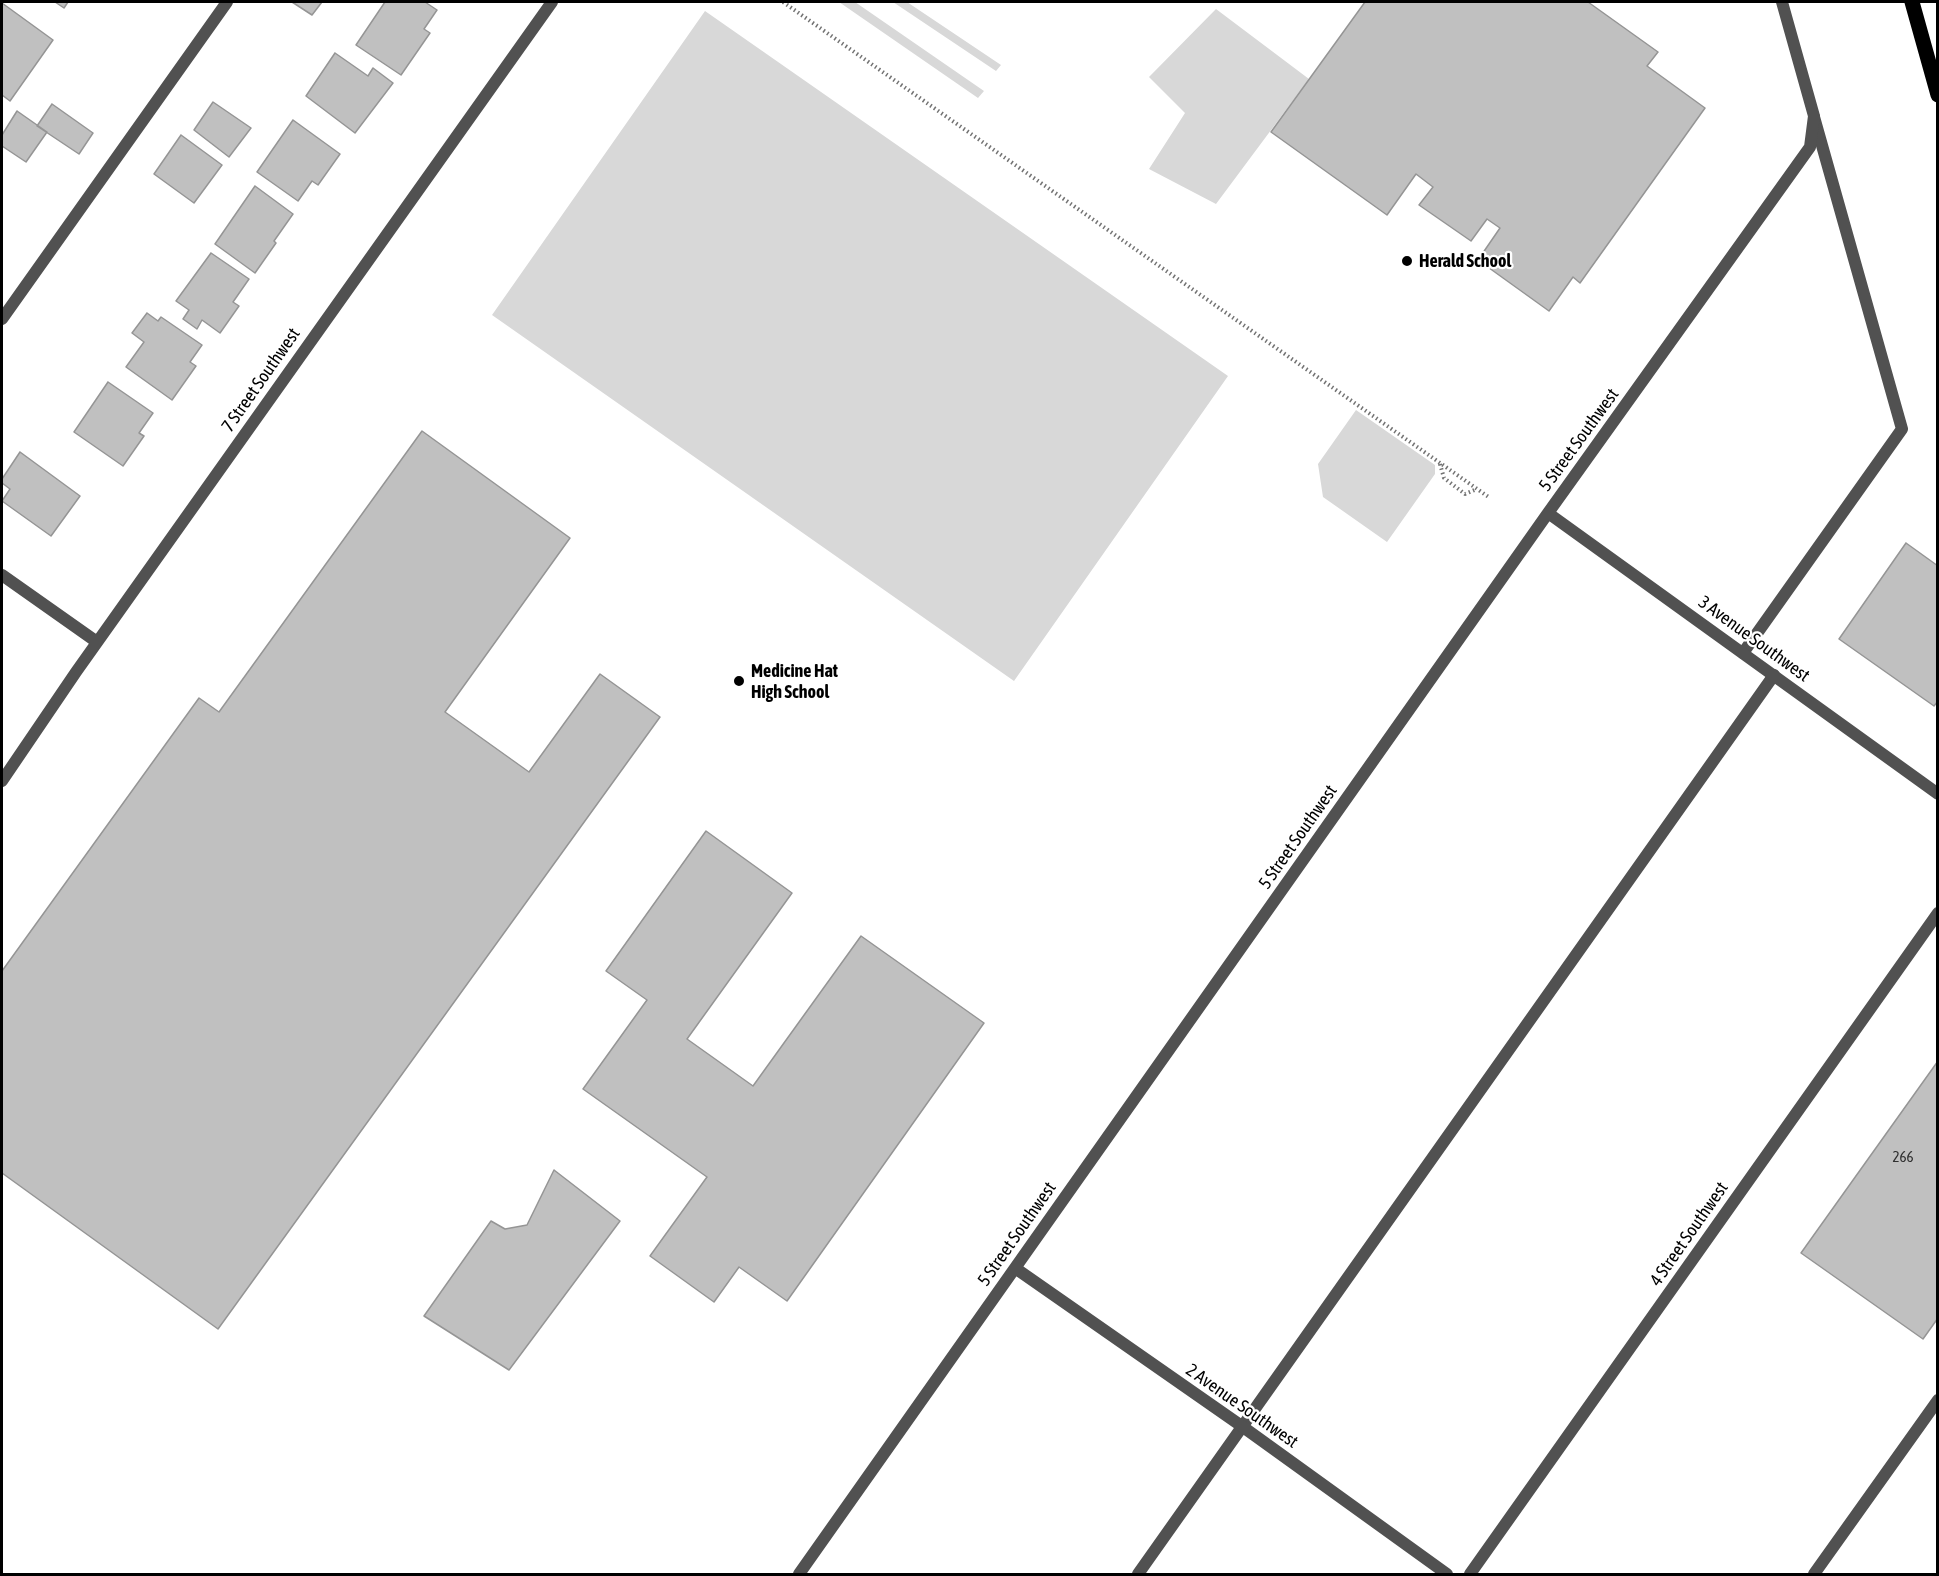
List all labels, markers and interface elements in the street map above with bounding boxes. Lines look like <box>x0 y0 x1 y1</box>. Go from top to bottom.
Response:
place label: Herald School <box>1419 250 1511 272</box>
marker: Herald School <box>1400 254 1414 268</box>
street label: 7 Street Southwest <box>217 324 305 436</box>
street label: 5 Street Southwest <box>1534 384 1624 496</box>
street label: 3 Avenue Southwest <box>1694 591 1814 687</box>
place label: Medicine Hat High School <box>751 660 838 702</box>
marker: Medicine Hat High School <box>732 674 746 688</box>
street label: 5 Street Southwest <box>1254 781 1342 893</box>
house number: 266 <box>1892 1148 1914 1166</box>
street label: 5 Street Southwest <box>973 1178 1061 1290</box>
street label: 4 Street Southwest <box>1645 1178 1733 1290</box>
street label: 2 Avenue Southwest <box>1182 1359 1302 1453</box>

